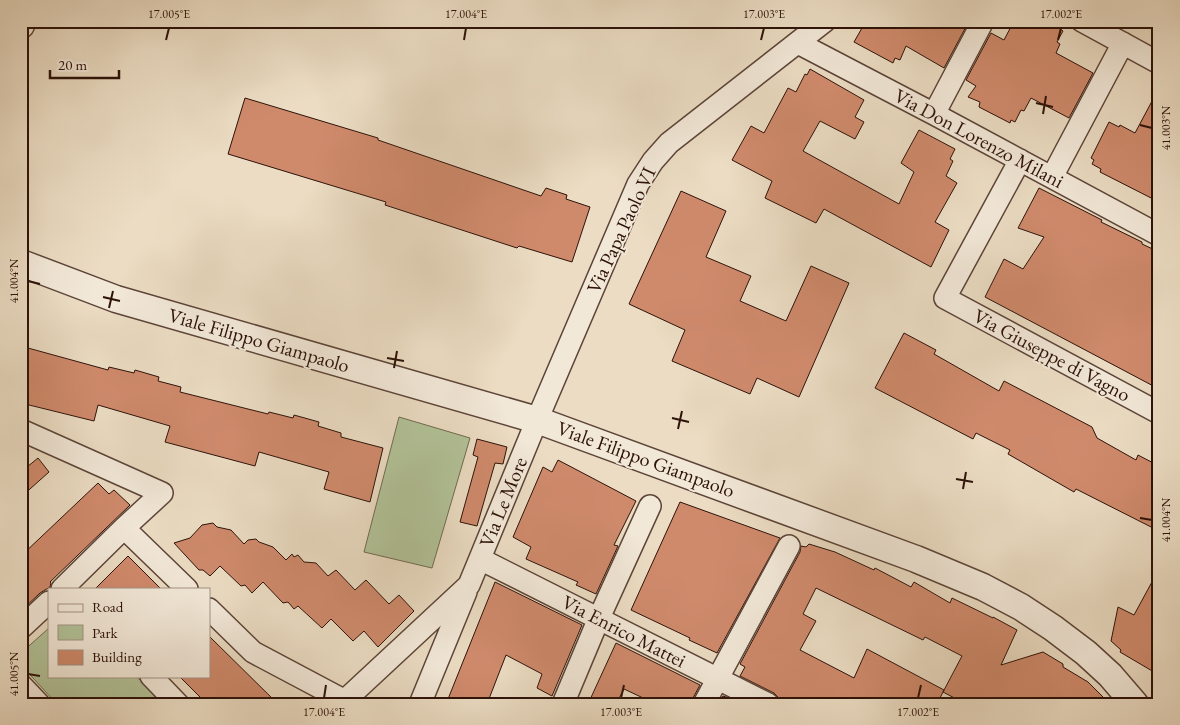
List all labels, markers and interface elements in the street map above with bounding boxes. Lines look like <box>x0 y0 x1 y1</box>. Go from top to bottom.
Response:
text: 17.005°E <box>148 6 190 22</box>
text: 17.004°E <box>445 6 487 22</box>
text: 17.003°E <box>743 6 785 22</box>
text: 17.002°E <box>1040 6 1082 22</box>
scale bar <box>50 48 119 80</box>
text: 20 m <box>58 55 87 74</box>
street label: Via Don Lorenzo Milani <box>890 82 1068 194</box>
text: 41.003°N <box>1158 105 1174 150</box>
street label: Via Papa Paolo VI <box>580 162 662 297</box>
text: 41.004°N <box>6 258 22 303</box>
street label: Viale Filippo Giampaolo <box>165 302 353 378</box>
street label: Via Giuseppe di Vagno <box>969 303 1135 407</box>
street label: Viale Filippo Giampaolo <box>554 415 739 503</box>
street label: Via Le More <box>473 453 533 551</box>
text: 41.004°N <box>1158 497 1174 542</box>
legend <box>48 588 210 678</box>
street label: Via Enrico Mattei <box>558 589 691 673</box>
text: Road <box>92 597 124 616</box>
text: Park <box>92 623 119 642</box>
text: Building <box>92 647 142 666</box>
text: 41.005°N <box>6 651 22 696</box>
text: 17.004°E <box>303 704 345 720</box>
text: 17.003°E <box>600 704 642 720</box>
text: 17.002°E <box>897 704 939 720</box>

